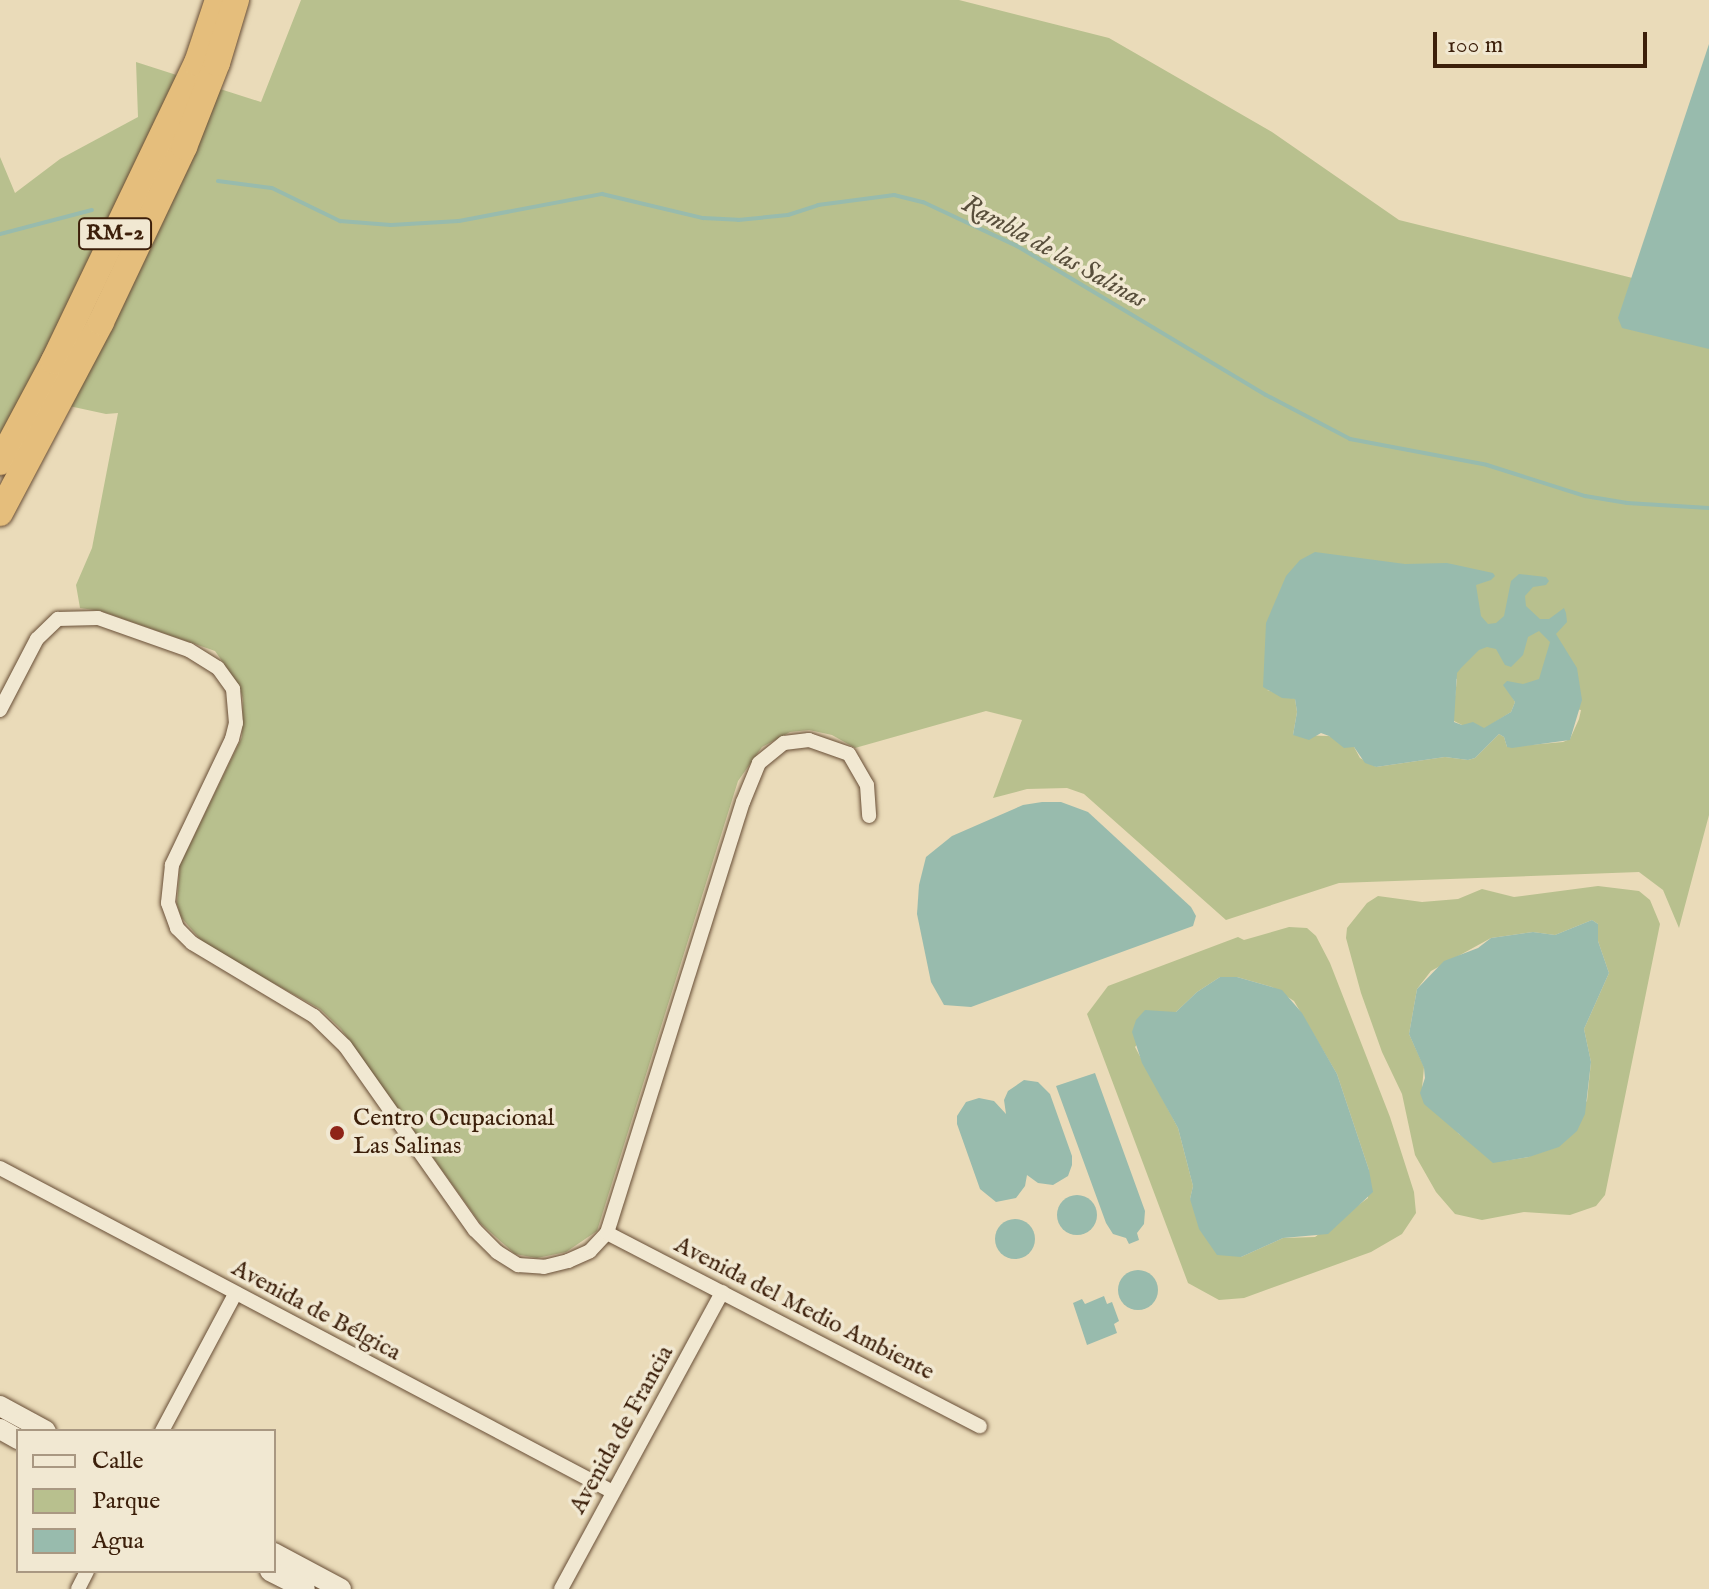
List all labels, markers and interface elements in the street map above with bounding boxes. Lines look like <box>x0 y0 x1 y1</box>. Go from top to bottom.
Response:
scale bar <box>1437 16 1651 66</box>
text: 100 m <box>1447 30 1503 61</box>
water label: Rambla de las Salinas <box>956 188 1152 316</box>
road number: RM-2 <box>77 216 153 252</box>
place label: Centro Ocupacional Las Salinas <box>353 1105 554 1161</box>
marker: Centro Ocupacional Las Salinas <box>328 1124 346 1142</box>
street label: Avenida del Medio Ambiente <box>669 1231 939 1387</box>
street label: Avenida de Bélgica <box>227 1254 405 1368</box>
street label: Avenida de Francia <box>564 1341 680 1519</box>
legend <box>16 1429 276 1573</box>
text: Calle <box>92 1446 144 1477</box>
text: Parque <box>92 1486 160 1517</box>
text: Agua <box>92 1526 144 1557</box>

